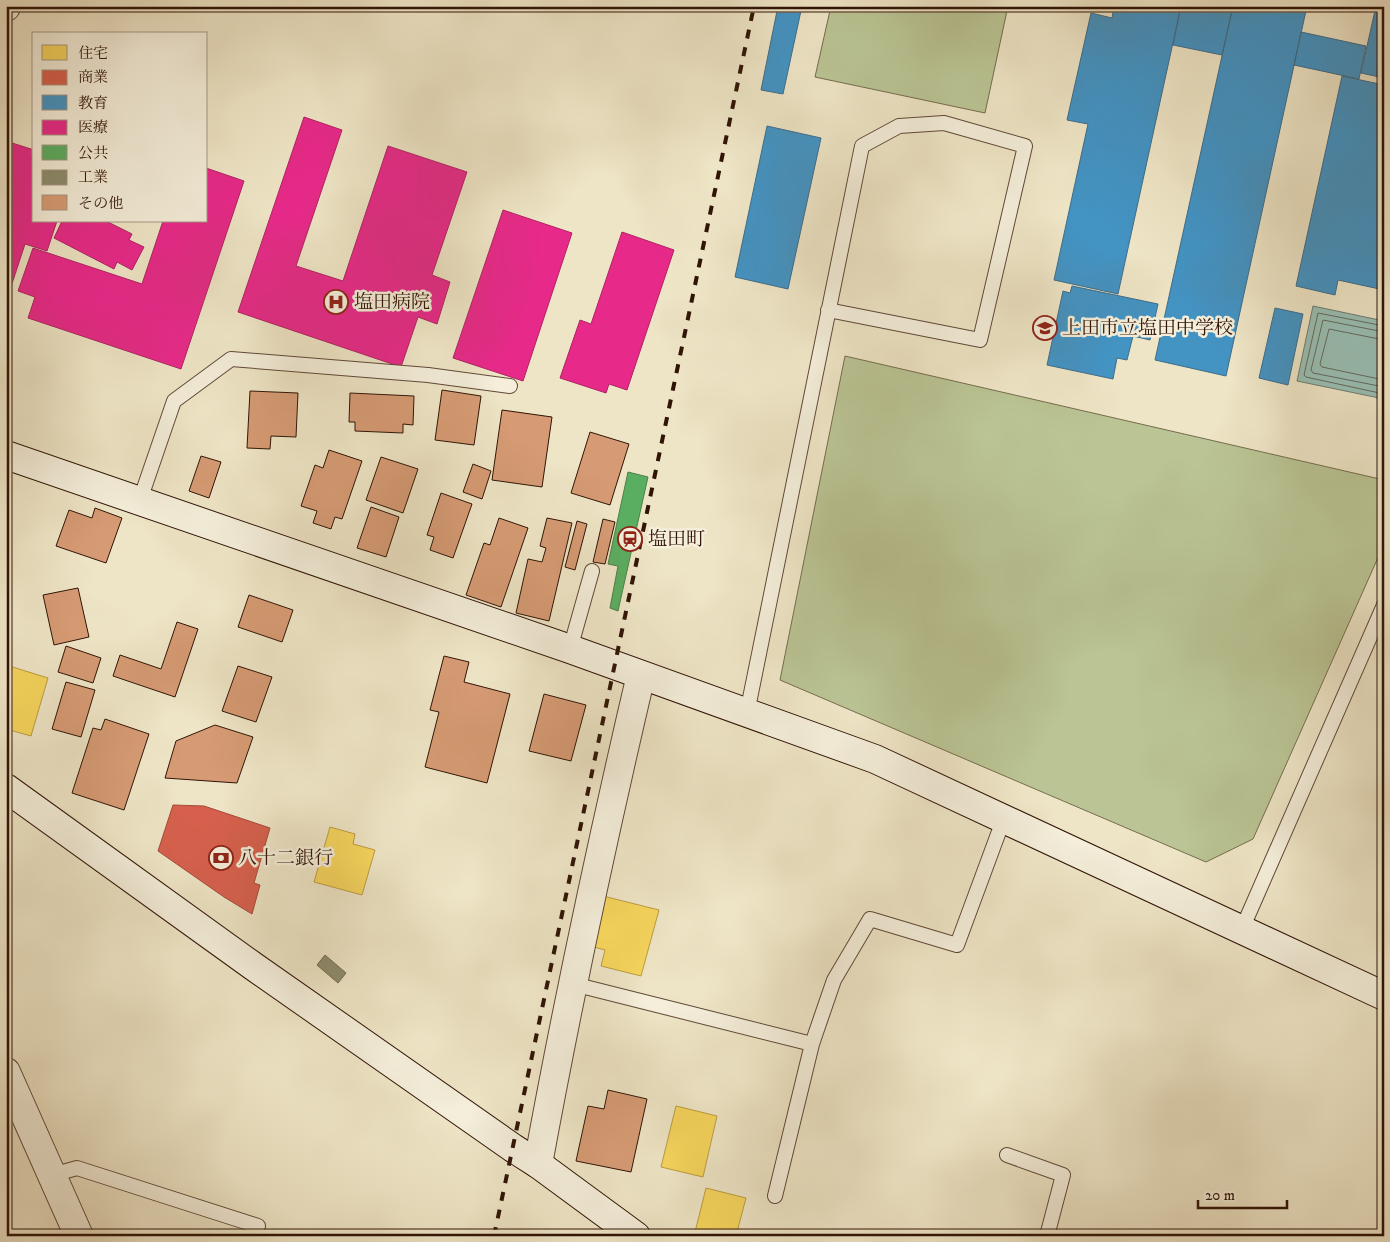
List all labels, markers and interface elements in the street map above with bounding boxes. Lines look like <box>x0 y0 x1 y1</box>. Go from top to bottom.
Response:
legend <box>32 32 208 222</box>
text: 住宅 <box>78 44 108 63</box>
text: 商業 <box>78 68 108 87</box>
text: 教育 <box>78 94 108 113</box>
text: 医療 <box>78 118 108 137</box>
text: 公共 <box>78 144 108 163</box>
text: 工業 <box>78 168 108 187</box>
text: その他 <box>78 194 123 213</box>
hospital icon: 塩田病院 <box>323 289 349 315</box>
place label: 塩田病院 <box>354 291 430 314</box>
school or university icon: 上田市立塩田中学校 <box>1032 315 1058 341</box>
place label: 上田市立塩田中学校 <box>1062 317 1233 340</box>
station icon: 塩田町 <box>617 526 643 552</box>
place label: 塩田町 <box>648 528 705 551</box>
bank icon: 八十二銀行 <box>208 845 234 871</box>
place label: 八十二銀行 <box>238 847 333 870</box>
scale bar <box>1198 1177 1286 1209</box>
text: 20 m <box>1205 1186 1235 1205</box>

